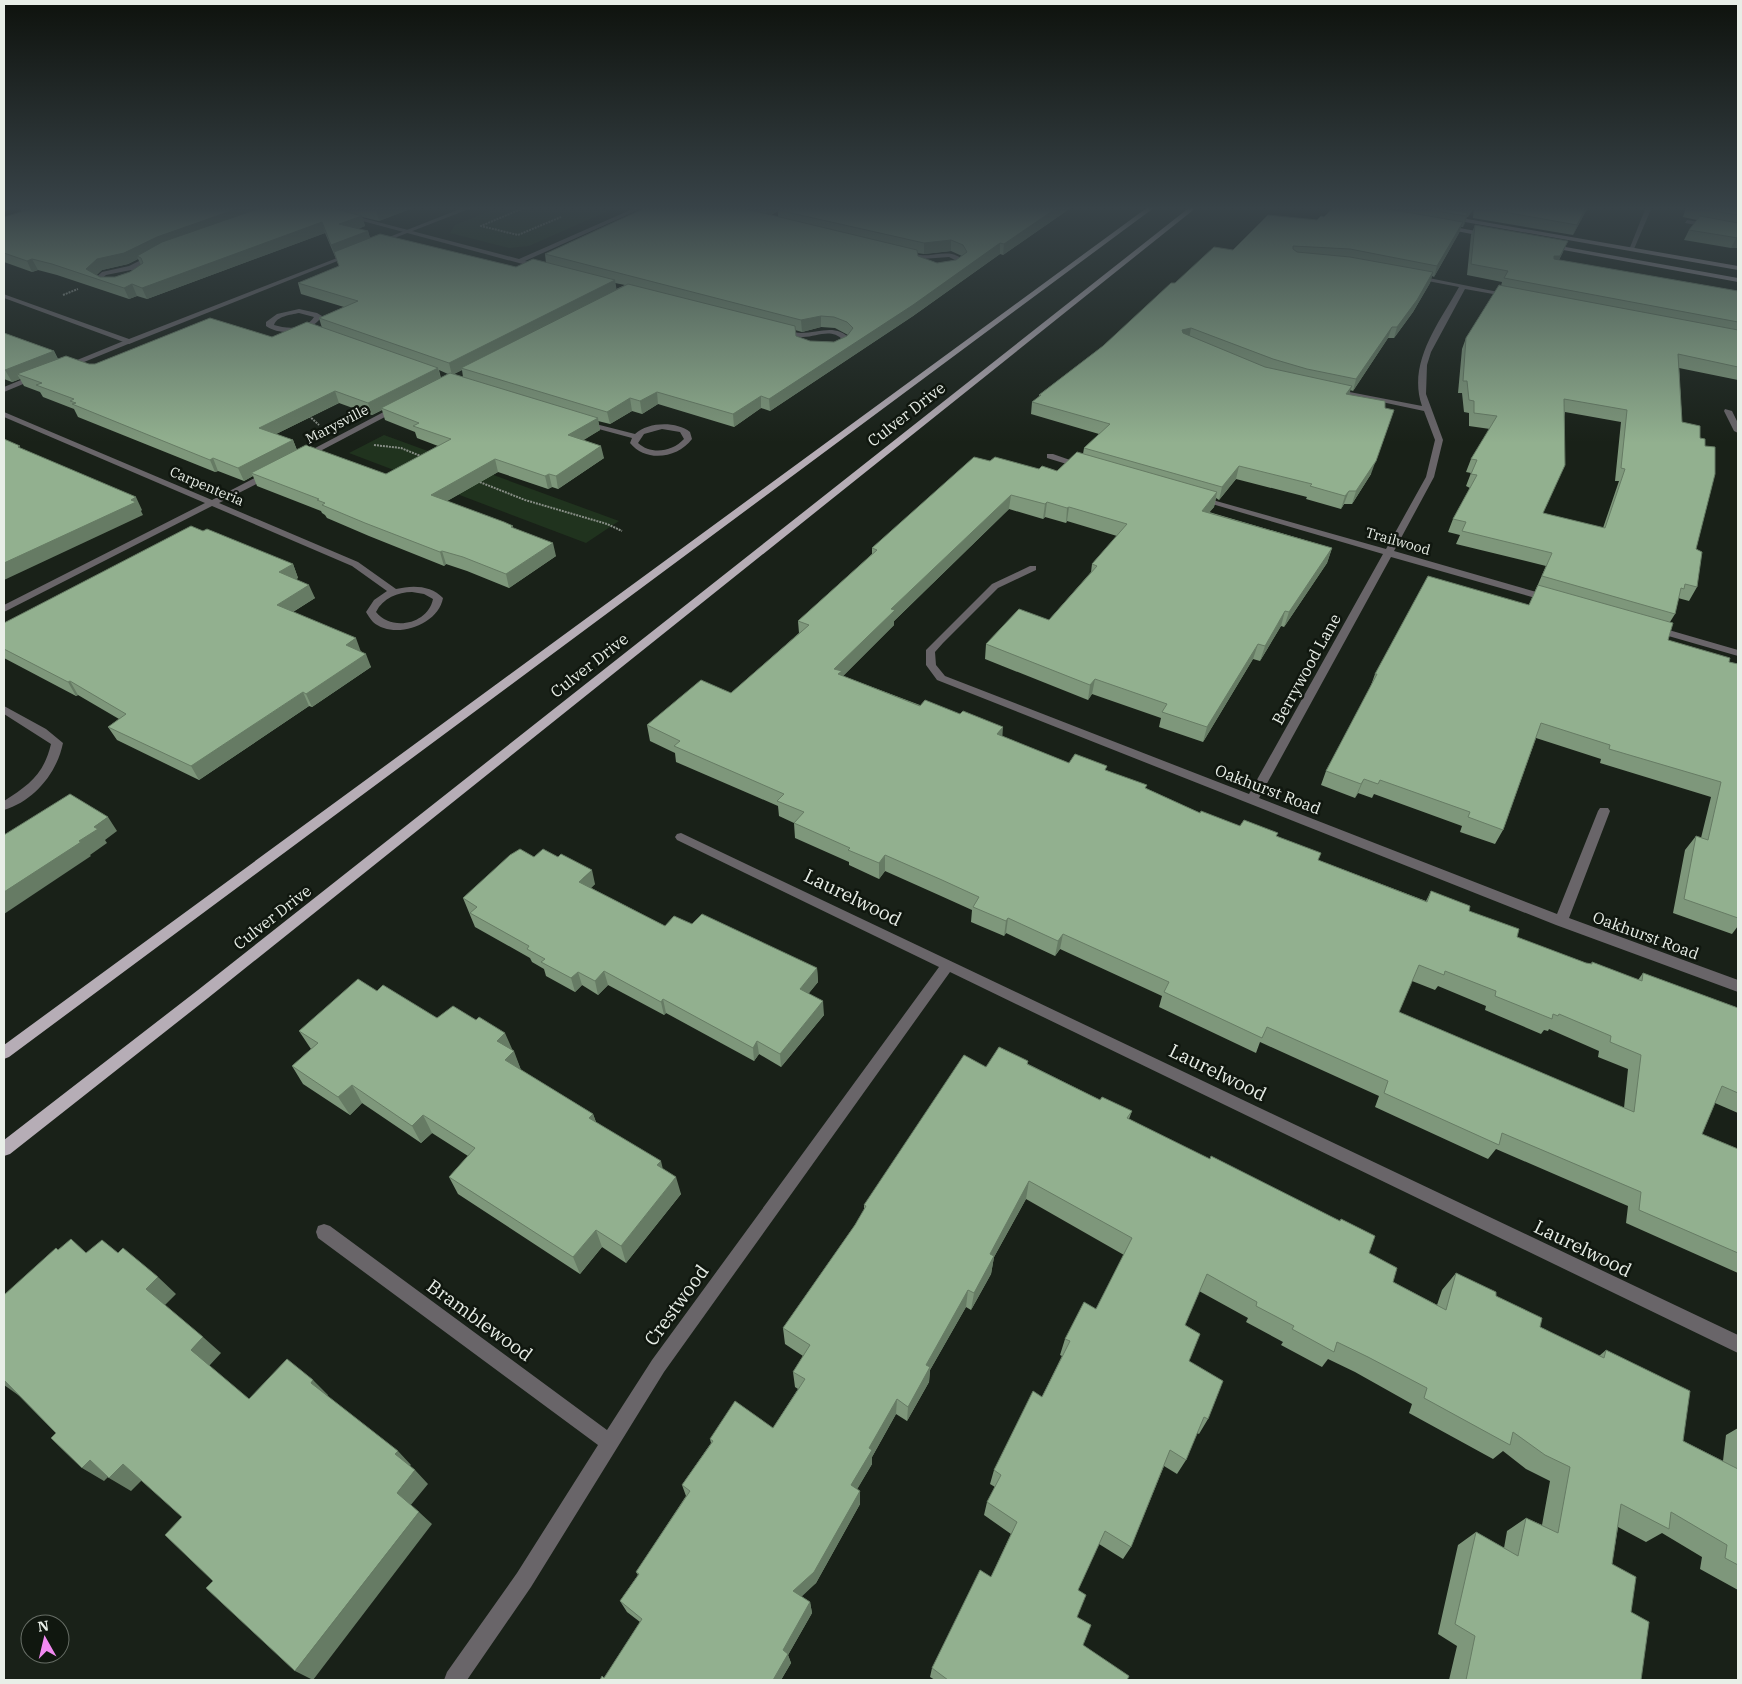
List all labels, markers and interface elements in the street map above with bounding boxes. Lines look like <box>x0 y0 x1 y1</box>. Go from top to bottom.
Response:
street label: Culver Drive <box>863 377 949 451</box>
street label: Marysville <box>302 400 372 448</box>
street label: Carpenteria <box>167 462 247 510</box>
street label: Trailwood <box>1363 523 1433 559</box>
street label: Berrywood Lane <box>1267 610 1345 728</box>
street label: Culver Drive <box>546 628 632 702</box>
street label: Oakhurst Road <box>1212 760 1324 818</box>
street label: Laurelwood <box>800 863 906 931</box>
street label: Culver Drive <box>229 880 315 954</box>
street label: Oakhurst Road <box>1590 906 1702 964</box>
street label: Laurelwood <box>1165 1038 1271 1106</box>
street label: Laurelwood <box>1530 1214 1636 1282</box>
street label: Crestwood <box>639 1260 713 1350</box>
street label: Bramblewood <box>422 1274 538 1366</box>
north arrow <box>20 1614 70 1664</box>
text: N <box>36 1616 50 1636</box>

